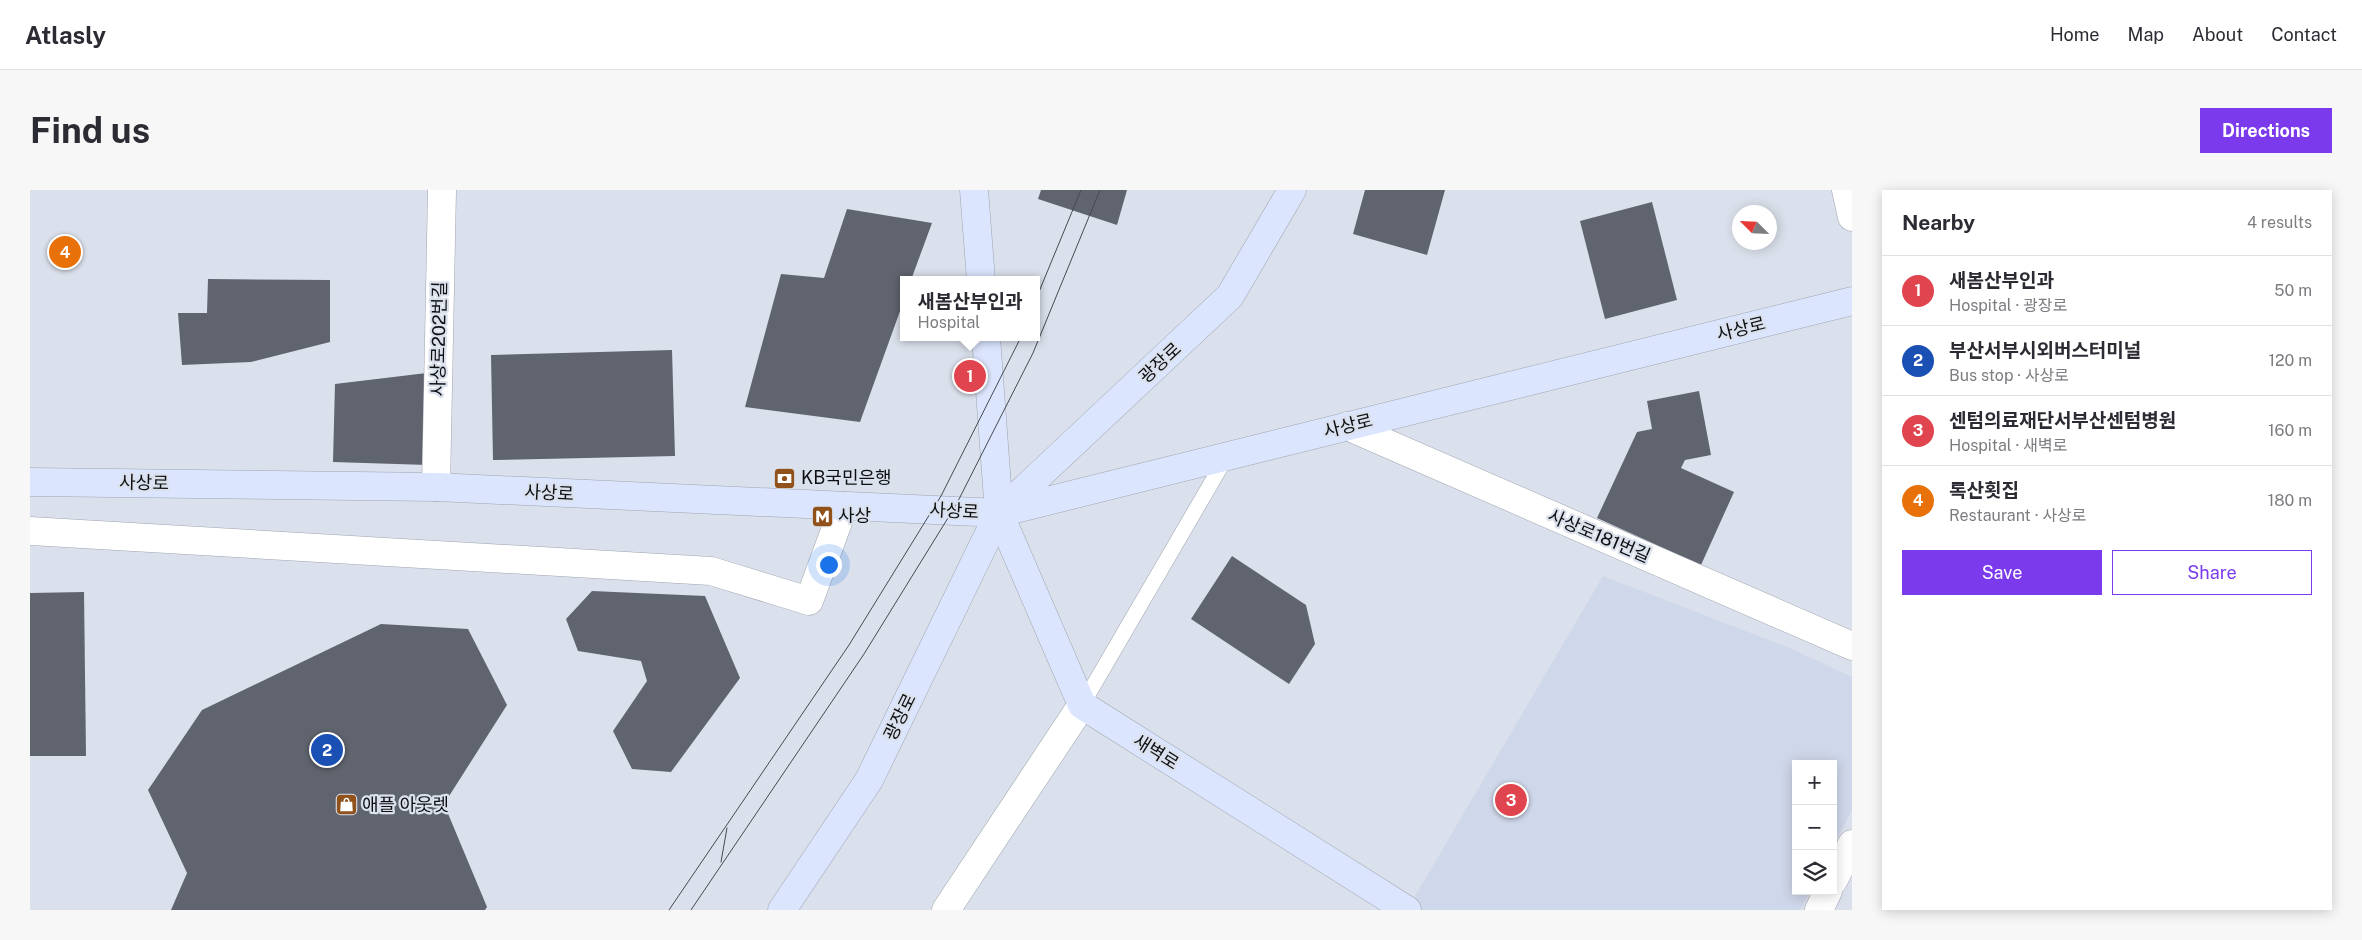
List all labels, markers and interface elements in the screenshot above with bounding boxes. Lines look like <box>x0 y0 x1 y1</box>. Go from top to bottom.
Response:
text: Atlasly <box>25 21 106 49</box>
text: Home <box>2050 24 2100 45</box>
text: Map <box>2128 24 2164 45</box>
text: About <box>2192 24 2243 45</box>
text: Contact <box>2271 24 2337 45</box>
button: Directions <box>2200 108 2332 153</box>
text: Find us <box>30 110 150 151</box>
north arrow <box>1732 205 1777 250</box>
text: Nearby <box>1902 210 1975 235</box>
text: 4 results <box>2247 213 2312 232</box>
pin: 4 <box>49 233 81 271</box>
text: 새봄산부인과 <box>1949 269 2054 291</box>
popup <box>900 276 1040 341</box>
street label: 사상로202번길 <box>427 281 450 397</box>
text: 1 <box>1915 281 1921 300</box>
text: 50 m <box>2274 281 2312 300</box>
text: 새봄산부인과 <box>918 290 1022 312</box>
text: Hospital · 광장로 <box>1949 296 2067 315</box>
street label: 사상로 <box>1714 312 1768 345</box>
text: Hospital <box>918 313 980 332</box>
street label: 광장로 <box>1134 338 1185 387</box>
text: 부산서부시외버스터미널 <box>1949 339 2141 361</box>
text: 2 <box>1913 351 1923 370</box>
text: 120 m <box>2268 351 2312 370</box>
pin: 1 <box>954 357 986 395</box>
text: Bus stop · 사상로 <box>1949 366 2069 385</box>
street label: 사상로 <box>1321 409 1375 442</box>
text: 센텀의료재단서부산센텀병원 <box>1949 409 2176 431</box>
text: 3 <box>1913 421 1923 440</box>
text: 160 m <box>2268 421 2312 440</box>
text: Hospital · 새벽로 <box>1949 436 2067 455</box>
bank icon: KB국민은행 <box>773 466 797 490</box>
place label: KB국민은행 <box>801 467 892 488</box>
street label: 사상로 <box>119 472 169 493</box>
text: 록산횟집 <box>1949 479 2019 501</box>
street label: 사상로 <box>524 481 574 504</box>
text: 4 <box>1913 491 1923 510</box>
text: 180 m <box>2268 491 2312 510</box>
street label: 사상로 <box>929 499 979 522</box>
metro station icon: 사상 <box>810 504 834 528</box>
place label: 사상 <box>838 505 871 526</box>
street label: 사상로181번길 <box>1545 505 1654 567</box>
text: Restaurant · 사상로 <box>1949 506 2086 525</box>
button: Save <box>1902 550 2102 595</box>
button: Share <box>2112 550 2312 595</box>
your location <box>816 552 842 578</box>
street label: 광장로 <box>879 690 920 744</box>
street label: 새벽로 <box>1130 730 1183 774</box>
pin: 2 <box>311 731 343 769</box>
map controls <box>1792 760 1837 895</box>
button: + <box>1792 760 1837 805</box>
pin: 3 <box>1495 781 1527 819</box>
shop icon: 애플 아웃렛 <box>334 793 358 817</box>
place label: 애플 아웃렛 <box>362 794 449 815</box>
button: − <box>1792 805 1837 850</box>
button: layers <box>1792 850 1837 895</box>

